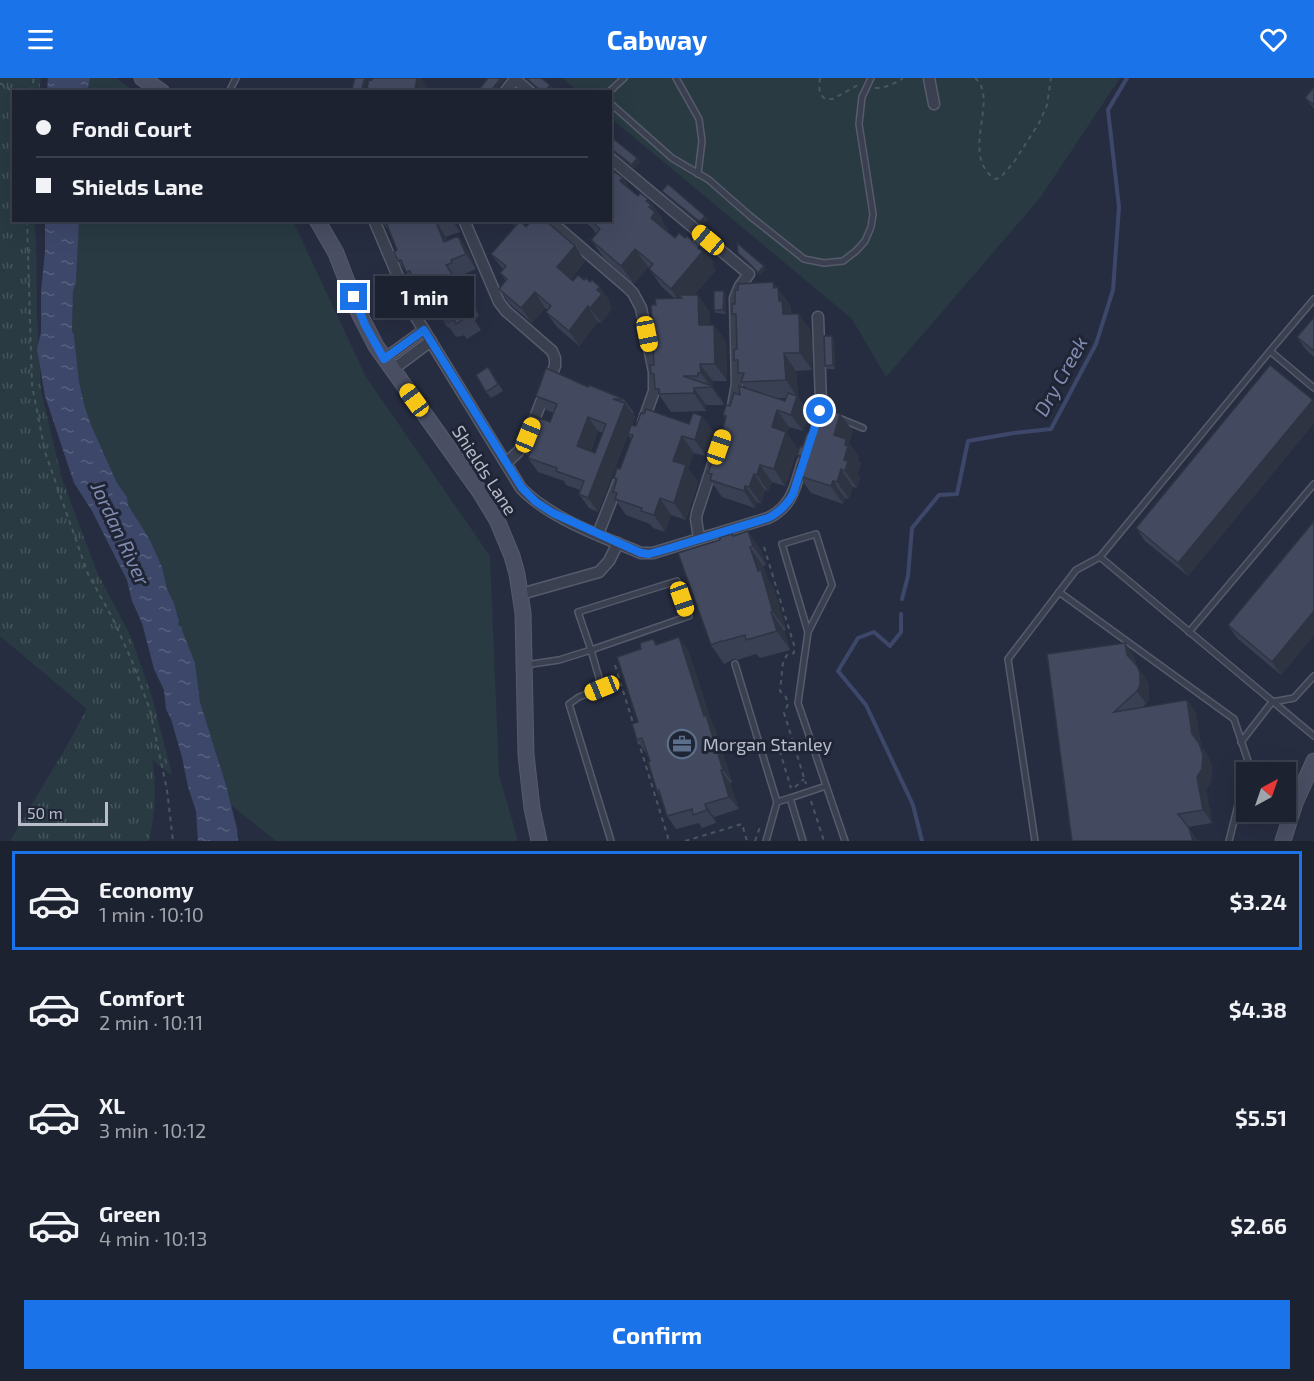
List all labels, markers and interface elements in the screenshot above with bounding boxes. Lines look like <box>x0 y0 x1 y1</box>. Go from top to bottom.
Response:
icon: menu <box>24 23 57 56</box>
text: Cabway <box>607 23 707 55</box>
icon: heart <box>1257 23 1290 56</box>
text: Fondi Court <box>72 115 191 141</box>
text: Shields Lane <box>72 173 203 199</box>
car <box>688 222 728 258</box>
callout: 1 min <box>375 276 474 318</box>
route end <box>340 283 367 310</box>
text: 1 min <box>400 285 449 309</box>
car <box>635 315 659 353</box>
water label: Dry Creek <box>1028 332 1093 421</box>
car <box>396 380 432 420</box>
route start <box>806 397 833 424</box>
car <box>513 415 543 455</box>
street label: Shields Lane <box>448 421 522 519</box>
car <box>705 427 733 467</box>
water label: Jordan River <box>86 477 156 589</box>
car <box>668 579 696 619</box>
car <box>582 673 622 703</box>
office icon: Morgan Stanley <box>666 728 698 760</box>
place label: Morgan Stanley <box>703 733 833 755</box>
north arrow <box>1236 762 1296 822</box>
map controls <box>1236 762 1296 822</box>
scale bar <box>18 799 108 826</box>
text: 50 m <box>27 803 63 822</box>
icon: car <box>27 874 81 928</box>
text: Economy <box>99 876 194 902</box>
text: $3.24 <box>1230 888 1287 914</box>
text: 1 min · 10:10 <box>99 902 204 926</box>
icon: car <box>27 982 81 1036</box>
text: Comfort <box>99 984 184 1010</box>
text: $4.38 <box>1229 996 1287 1022</box>
text: 2 min · 10:11 <box>99 1010 203 1034</box>
icon: car <box>27 1090 81 1144</box>
text: XL <box>99 1092 125 1118</box>
text: $5.51 <box>1235 1104 1287 1130</box>
text: 3 min · 10:12 <box>99 1118 206 1142</box>
icon: car <box>27 1198 81 1252</box>
text: Green <box>99 1200 161 1226</box>
text: $2.66 <box>1230 1212 1287 1238</box>
text: 4 min · 10:13 <box>99 1226 207 1250</box>
button: Confirm <box>24 1300 1290 1369</box>

